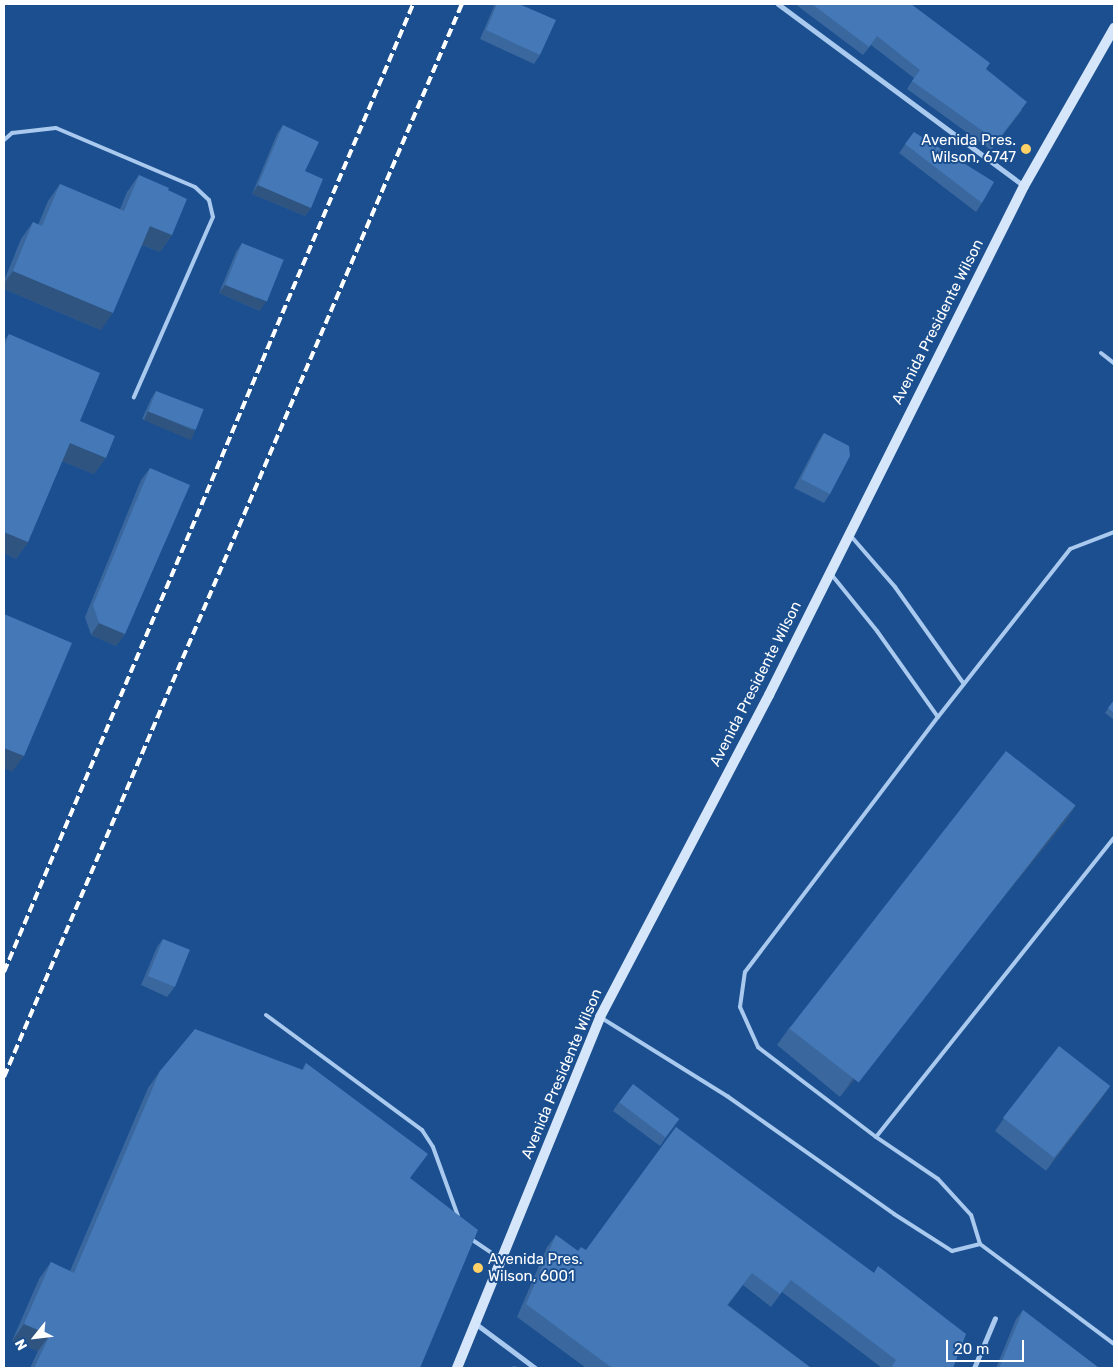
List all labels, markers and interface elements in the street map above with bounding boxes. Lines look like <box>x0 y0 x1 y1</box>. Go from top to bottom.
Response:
place label: Avenida Pres. Wilson, 6747 <box>921 131 1016 166</box>
marker: Avenida Pres. Wilson, 6747 <box>1020 143 1032 155</box>
street label: Avenida Presidente Wilson <box>888 236 988 408</box>
street label: Avenida Presidente Wilson <box>706 598 806 770</box>
street label: Avenida Presidente Wilson <box>518 986 606 1162</box>
place label: Avenida Pres. Wilson, 6001 <box>488 1250 583 1285</box>
marker: Avenida Pres. Wilson, 6001 <box>472 1262 484 1274</box>
north arrow <box>10 1312 60 1362</box>
scale bar <box>948 1330 1026 1362</box>
text: N <box>12 1336 31 1353</box>
text: 20 m <box>954 1340 989 1358</box>

